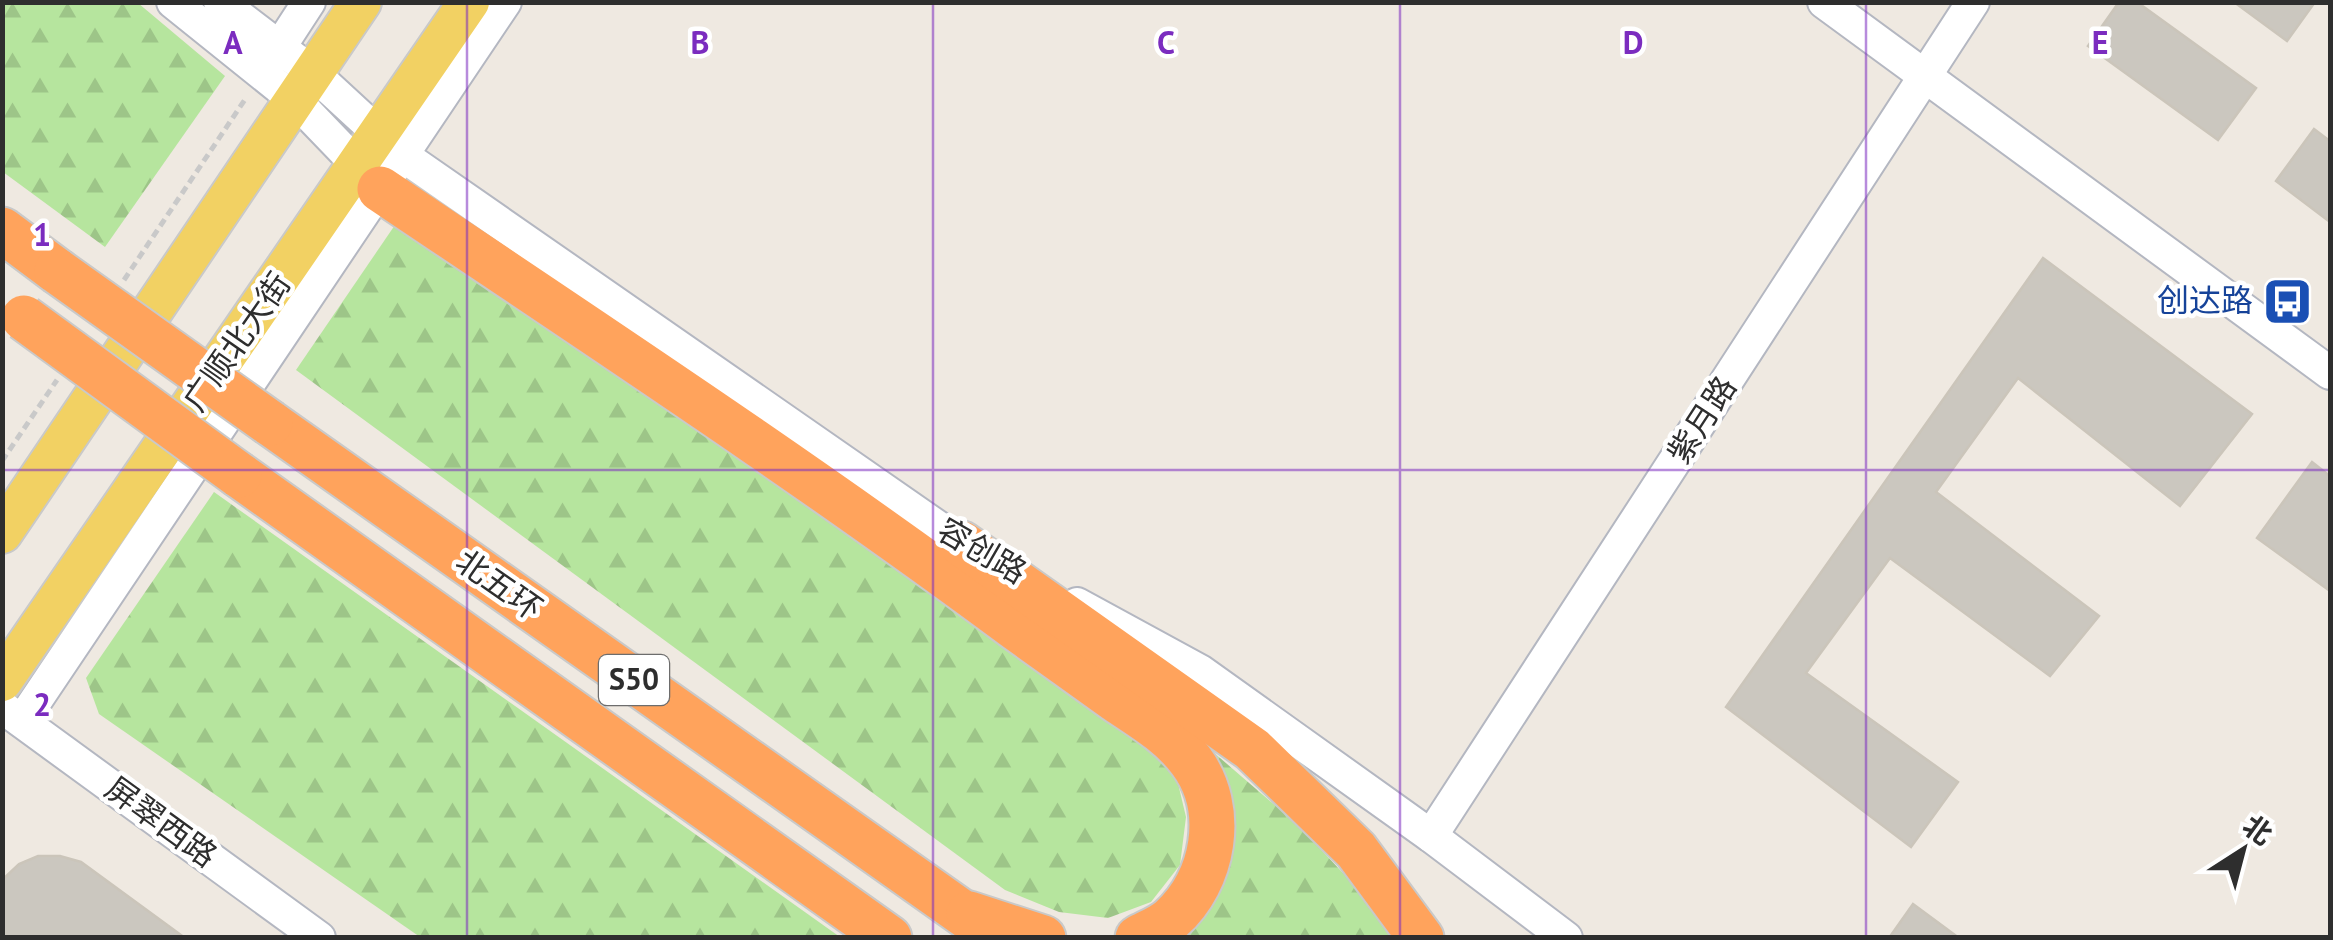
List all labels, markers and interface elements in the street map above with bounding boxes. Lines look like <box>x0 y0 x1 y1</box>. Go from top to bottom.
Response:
text: A <box>223 21 243 63</box>
text: B <box>691 21 709 63</box>
text: C <box>1157 21 1175 63</box>
text: D <box>1623 21 1643 63</box>
text: E <box>2092 21 2108 63</box>
text: 1 <box>33 213 51 255</box>
street label: 广顺北大街 <box>173 264 299 419</box>
bus stop icon: 创达路 <box>2262 275 2314 327</box>
place label: 创达路 <box>2157 279 2253 321</box>
street label: 紫月路 <box>1657 368 1745 471</box>
street label: 容创路 <box>930 508 1035 592</box>
street label: 北五环 <box>448 539 551 629</box>
road number: S50 <box>599 655 669 705</box>
text: 2 <box>33 683 51 725</box>
street label: 屏翠西路 <box>97 767 226 876</box>
north arrow <box>2193 800 2293 900</box>
text: 北 <box>2236 806 2280 853</box>

